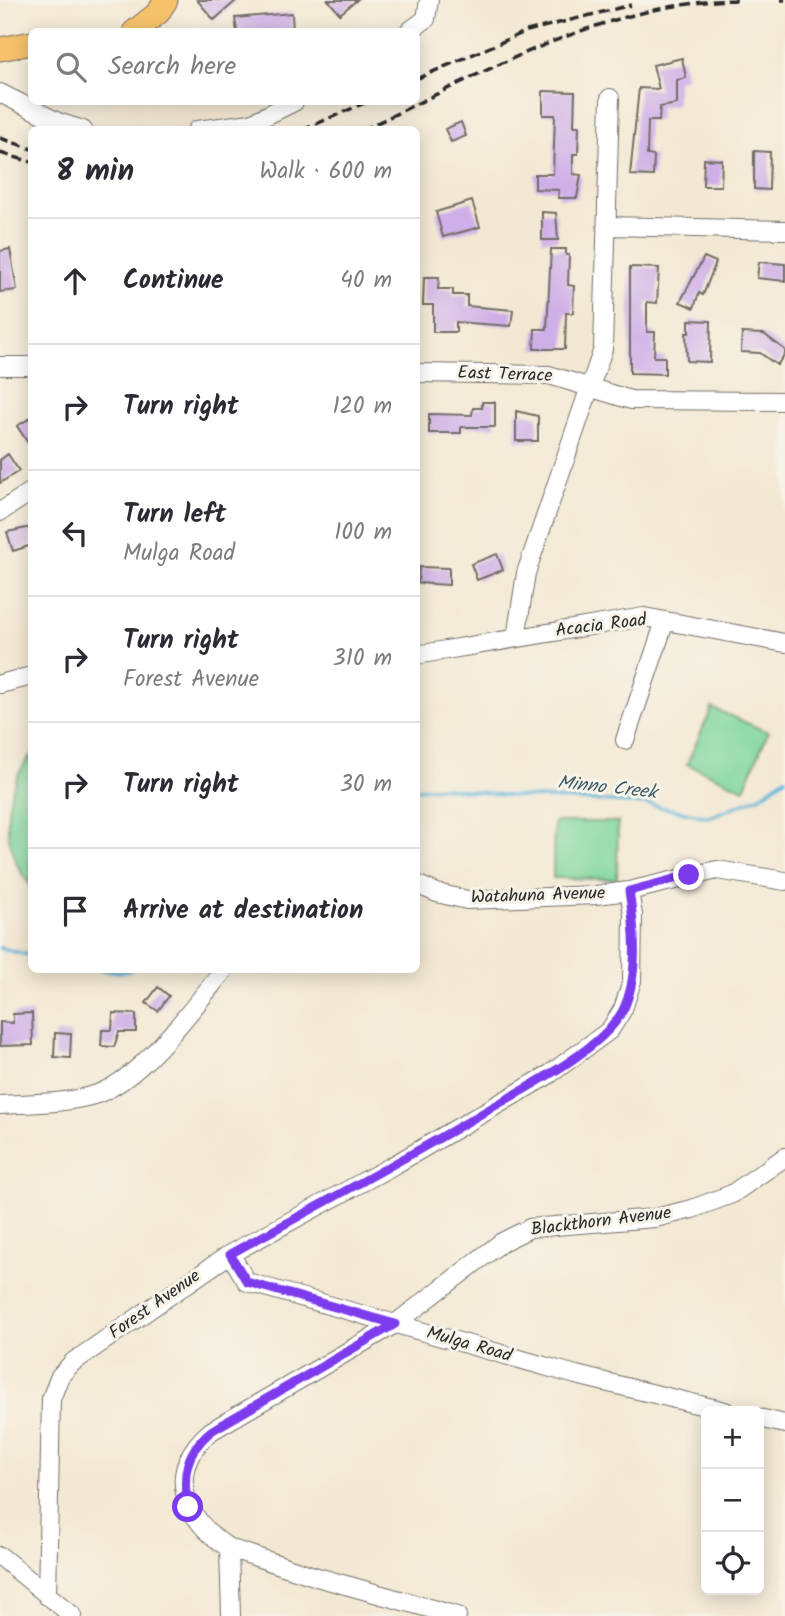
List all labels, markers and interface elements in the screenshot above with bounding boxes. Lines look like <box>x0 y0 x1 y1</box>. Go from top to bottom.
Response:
search box <box>28 28 420 105</box>
text: Search here <box>108 46 236 88</box>
icon: search <box>52 48 90 86</box>
text: 8 min <box>56 148 134 196</box>
text: Walk · 600 m <box>260 154 392 190</box>
text: Continue <box>123 260 224 302</box>
icon: ahead <box>56 262 94 300</box>
text: 40 m <box>340 263 392 299</box>
street label: East Terrace <box>457 359 553 391</box>
text: Turn right <box>123 386 239 428</box>
icon: right <box>56 388 94 426</box>
text: 120 m <box>332 389 392 425</box>
text: Turn left <box>123 494 226 536</box>
icon: left <box>56 514 94 552</box>
text: 100 m <box>334 515 392 551</box>
text: Mulga Road <box>123 536 235 572</box>
street label: Acacia Road <box>554 606 649 646</box>
text: Turn right <box>123 620 239 662</box>
icon: right <box>56 640 94 678</box>
text: 310 m <box>333 641 392 677</box>
text: Forest Avenue <box>123 662 259 698</box>
text: Turn right <box>123 764 239 806</box>
icon: right <box>56 766 94 804</box>
text: 30 m <box>340 767 392 803</box>
water label: Minno Creek <box>556 768 661 808</box>
route end <box>673 859 704 890</box>
street label: Watahuna Avenue <box>470 879 606 913</box>
text: Arrive at destination <box>123 890 363 932</box>
icon: arrive <box>56 892 94 930</box>
street label: Blackthorn Avenue <box>529 1199 673 1245</box>
street label: Forest Avenue <box>103 1263 207 1347</box>
street label: Mulga Road <box>423 1319 516 1371</box>
map controls <box>701 1406 764 1595</box>
button: + <box>701 1406 764 1469</box>
button: − <box>701 1469 764 1532</box>
route start <box>172 1491 203 1522</box>
button: locate <box>701 1532 764 1595</box>

